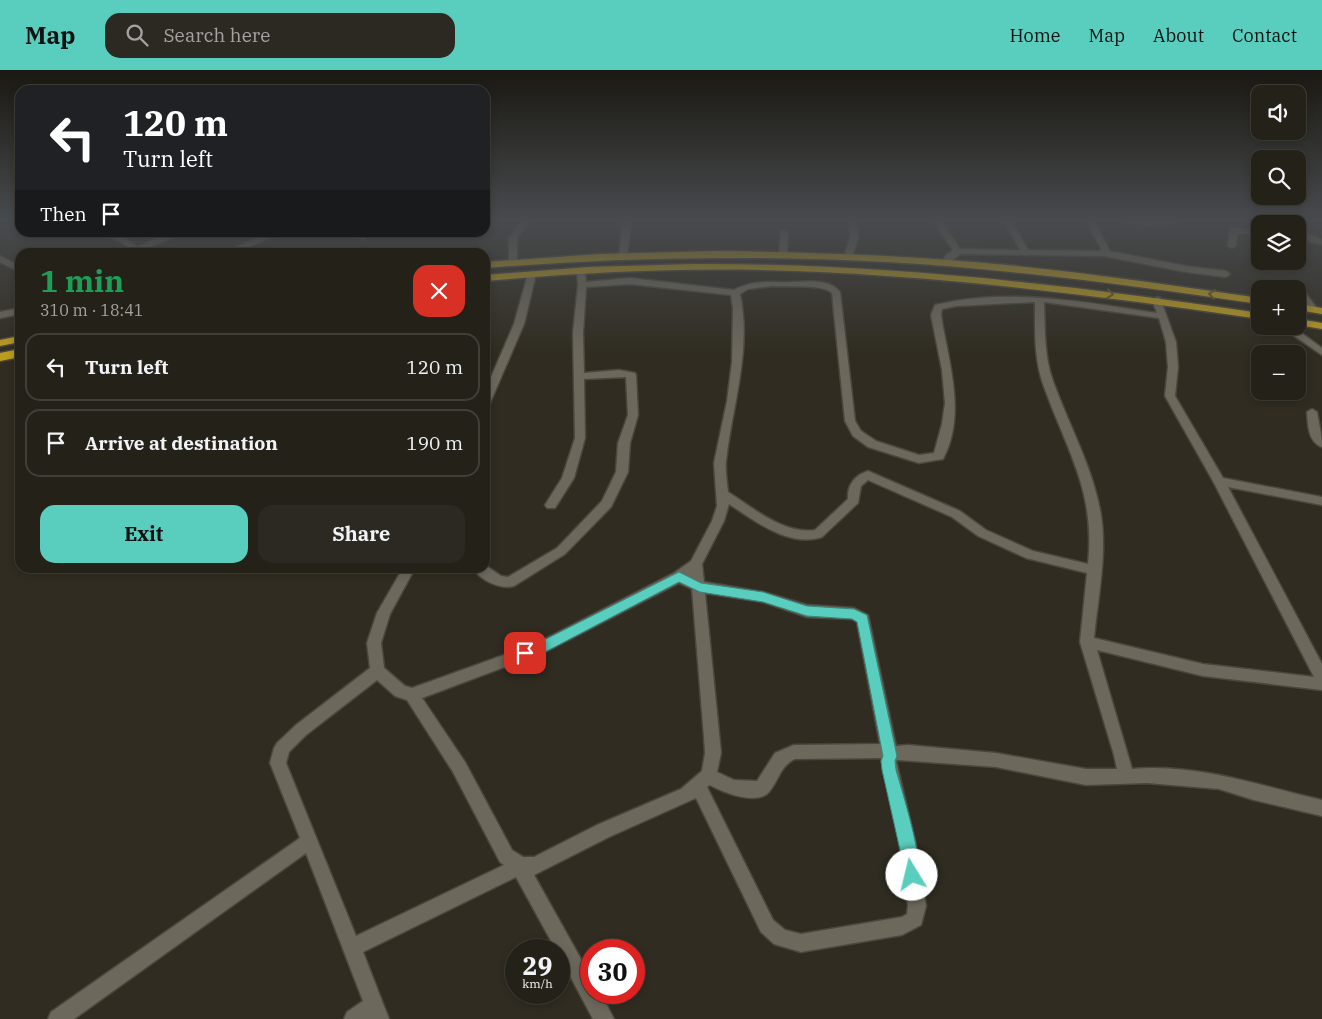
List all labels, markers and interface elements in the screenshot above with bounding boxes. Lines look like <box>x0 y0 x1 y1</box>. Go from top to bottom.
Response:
search box <box>105 13 455 58</box>
text: Map <box>25 19 75 51</box>
icon: search <box>123 21 151 49</box>
text: Search here <box>163 23 270 47</box>
text: Home <box>1009 24 1061 47</box>
text: Map <box>1089 24 1125 47</box>
text: About <box>1153 24 1204 47</box>
text: Contact <box>1232 24 1297 47</box>
map controls <box>1251 85 1306 400</box>
button: sound <box>1251 85 1306 140</box>
text: 120 m <box>123 100 228 146</box>
icon: left <box>40 105 105 170</box>
text: Turn left <box>123 144 213 173</box>
button: search <box>1251 150 1306 205</box>
icon: arrive <box>97 200 125 228</box>
text: Then <box>40 202 87 226</box>
button: layers <box>1251 215 1306 270</box>
text: 1 min <box>40 261 124 300</box>
button: close <box>413 265 465 317</box>
button: + <box>1251 280 1306 335</box>
one-way arrow <box>1106 288 1114 299</box>
one-way arrow <box>1207 289 1215 300</box>
text: 310 m · 18:41 <box>40 300 143 320</box>
button: − <box>1251 345 1306 400</box>
icon: left <box>42 353 70 381</box>
text: Turn left <box>85 355 168 379</box>
text: 120 m <box>406 355 463 379</box>
icon: arrive <box>42 429 70 457</box>
text: Arrive at destination <box>85 431 278 455</box>
text: 190 m <box>406 431 463 455</box>
button: Exit <box>40 505 248 563</box>
button: Share <box>258 505 465 563</box>
pin <box>504 632 546 674</box>
icon: arrive <box>511 639 539 667</box>
position arrow <box>885 848 937 900</box>
speed limit sign: 30 <box>580 939 645 1004</box>
text: 29 <box>522 949 553 982</box>
text: km/h <box>522 976 553 991</box>

